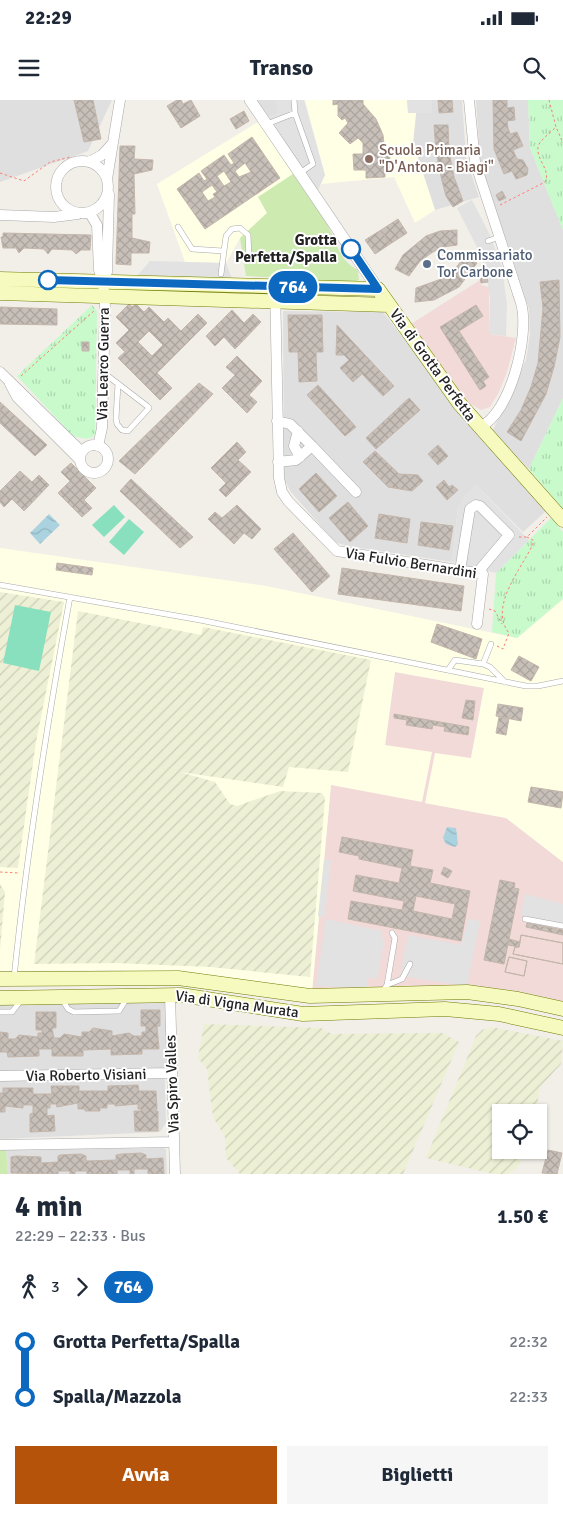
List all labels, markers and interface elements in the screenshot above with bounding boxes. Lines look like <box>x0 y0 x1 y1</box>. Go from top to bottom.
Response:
text: 22:29 <box>25 6 72 30</box>
icon: menu <box>15 54 43 82</box>
text: Transo <box>250 54 313 81</box>
icon: search <box>520 54 548 82</box>
place label: Scuola Primaria "D'Antona - Biagi" <box>379 141 494 176</box>
marker: Scuola Primaria "D'Antona - Biagi" <box>363 153 375 165</box>
place label: Grotta Perfetta/Spalla <box>235 231 337 266</box>
marker: Grotta Perfetta/Spalla <box>341 239 361 259</box>
place label: Commissariato Tor Carbone <box>437 246 533 281</box>
marker: Commissariato Tor Carbone <box>421 258 433 270</box>
unlabelled marker <box>38 270 58 290</box>
line badge: 764 <box>264 271 322 303</box>
text: 764 <box>278 276 308 298</box>
street label: Via di Grotta Perfetta <box>386 305 480 425</box>
street label: Via Learco Guerra <box>93 307 113 421</box>
street label: Via Fulvio Bernardini <box>344 544 478 582</box>
street label: Via di Vigna Murata <box>174 986 300 1022</box>
street label: Via Spiro Valles <box>161 1034 183 1134</box>
street label: Via Roberto Visiani <box>25 1065 147 1085</box>
map controls <box>492 1104 547 1159</box>
button: locate <box>492 1104 547 1159</box>
text: 4 min <box>15 1190 83 1224</box>
text: 1.50 € <box>497 1205 548 1229</box>
text: 22:29 – 22:33 · Bus <box>15 1226 146 1246</box>
icon: walk <box>15 1273 43 1301</box>
icon: forward <box>68 1273 96 1301</box>
text: 764 <box>114 1276 143 1298</box>
text: 3 <box>51 1277 60 1297</box>
text: Grotta Perfetta/Spalla <box>53 1330 240 1354</box>
text: 22:32 <box>509 1332 548 1352</box>
text: Spalla/Mazzola <box>53 1385 182 1409</box>
text: 22:33 <box>509 1387 548 1407</box>
button: Avvia <box>15 1446 277 1504</box>
button: Biglietti <box>287 1446 548 1504</box>

